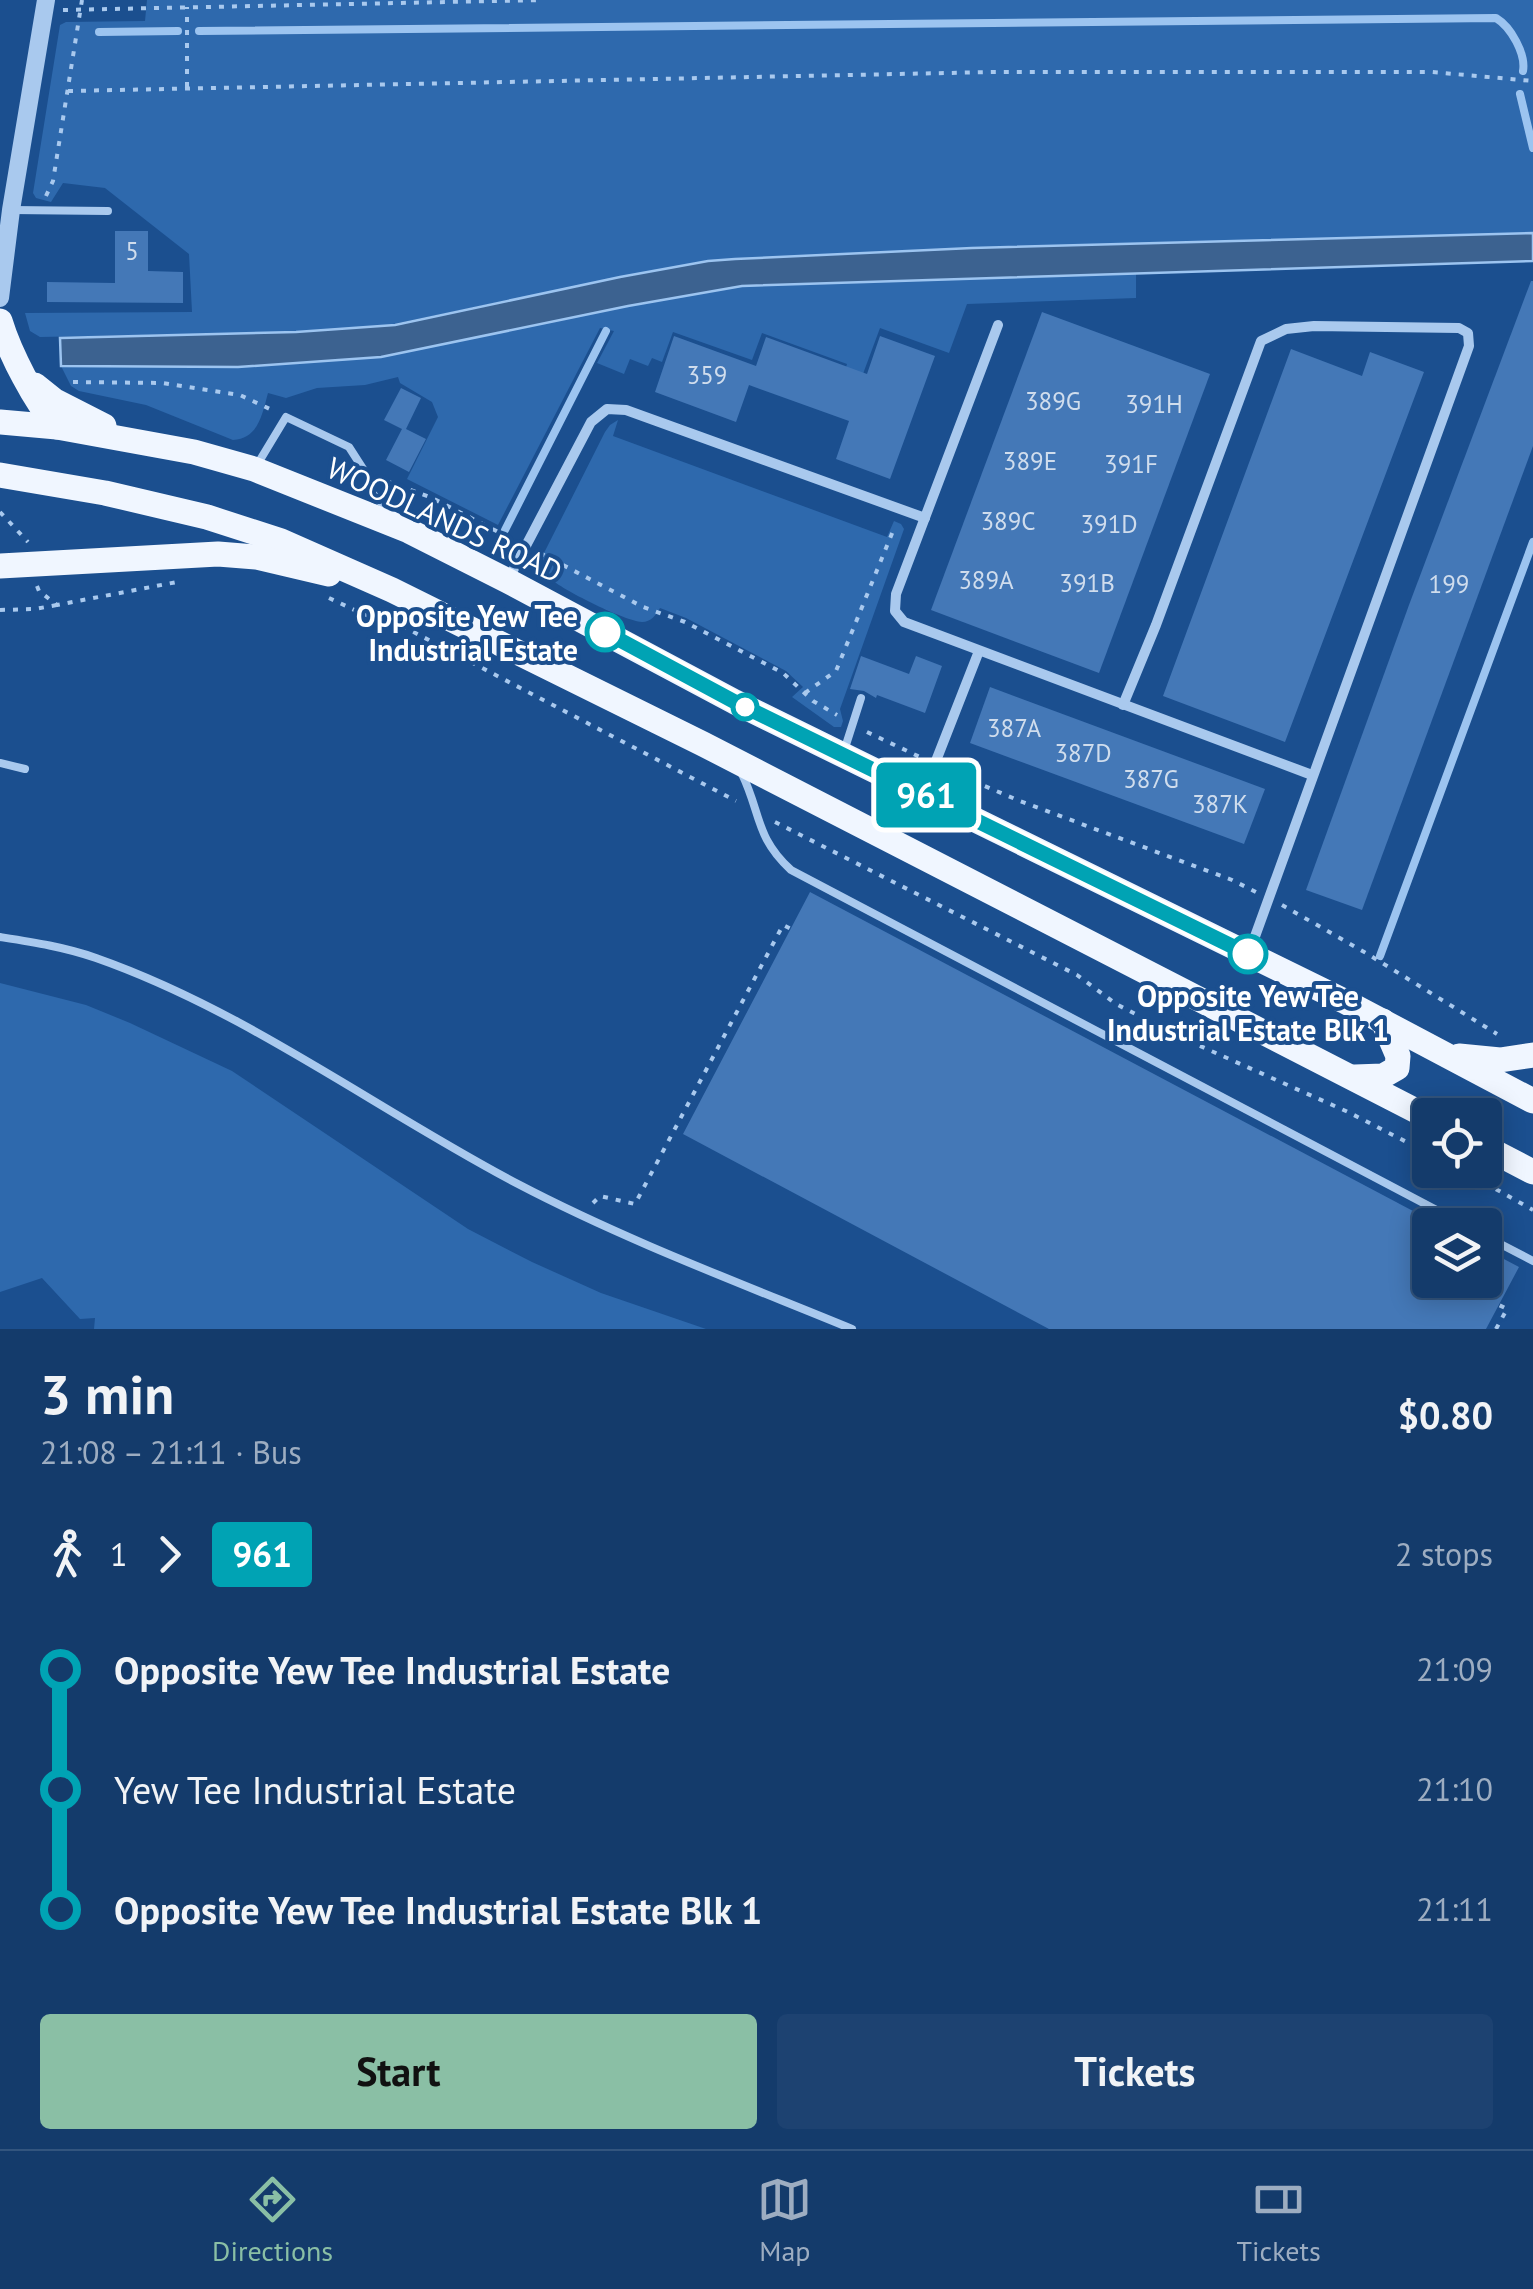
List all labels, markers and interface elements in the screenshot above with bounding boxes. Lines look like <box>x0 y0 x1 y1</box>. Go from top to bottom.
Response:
house number: 5 <box>125 235 139 267</box>
house number: 359 <box>687 359 727 391</box>
house number: 389G <box>1025 385 1081 417</box>
house number: 391H <box>1125 388 1183 420</box>
house number: 389E <box>1003 445 1057 477</box>
street label: WOODLANDS ROAD <box>321 447 569 591</box>
house number: 391F <box>1104 448 1158 480</box>
house number: 389C <box>980 505 1036 537</box>
house number: 391D <box>1080 508 1138 540</box>
house number: 389A <box>958 564 1014 596</box>
house number: 391B <box>1059 567 1115 599</box>
house number: 199 <box>1429 568 1469 600</box>
place label: Opposite Yew Tee Industrial Estate <box>356 596 578 669</box>
marker: Opposite Yew Tee Industrial Estate <box>586 613 624 651</box>
unlabelled marker <box>732 694 758 720</box>
house number: 387A <box>987 712 1041 744</box>
house number: 387D <box>1054 737 1112 769</box>
line badge: 961 <box>868 762 984 828</box>
house number: 387G <box>1123 763 1179 795</box>
text: 961 <box>896 772 956 818</box>
house number: 387K <box>1192 788 1248 820</box>
marker: Opposite Yew Tee Industrial Estate Blk 1 <box>1229 935 1267 973</box>
place label: Opposite Yew Tee Industrial Estate Blk 1 <box>1107 976 1389 1049</box>
map controls <box>1412 1098 1502 1298</box>
button: locate <box>1412 1098 1502 1188</box>
button: layers <box>1412 1208 1502 1298</box>
text: 3 min <box>40 1358 174 1429</box>
text: $0.80 <box>1397 1390 1493 1439</box>
text: 21:08 – 21:11 · Bus <box>40 1431 302 1473</box>
icon: walk <box>40 1527 95 1582</box>
icon: forward <box>142 1527 197 1582</box>
text: 961 <box>232 1531 292 1577</box>
text: 1 <box>110 1533 127 1575</box>
text: 2 stops <box>1395 1533 1493 1575</box>
text: Opposite Yew Tee Industrial Estate <box>114 1645 670 1694</box>
text: 21:09 <box>1416 1648 1493 1690</box>
text: Yew Tee Industrial Estate <box>114 1765 516 1814</box>
text: 21:10 <box>1416 1768 1493 1810</box>
text: Opposite Yew Tee Industrial Estate Blk 1 <box>114 1885 762 1934</box>
text: 21:11 <box>1416 1888 1493 1930</box>
button: Start <box>40 2014 757 2129</box>
button: Tickets <box>777 2014 1493 2129</box>
tab: Directions <box>212 2172 333 2269</box>
tab: Map <box>757 2172 812 2269</box>
tab: Tickets <box>1237 2172 1321 2269</box>

